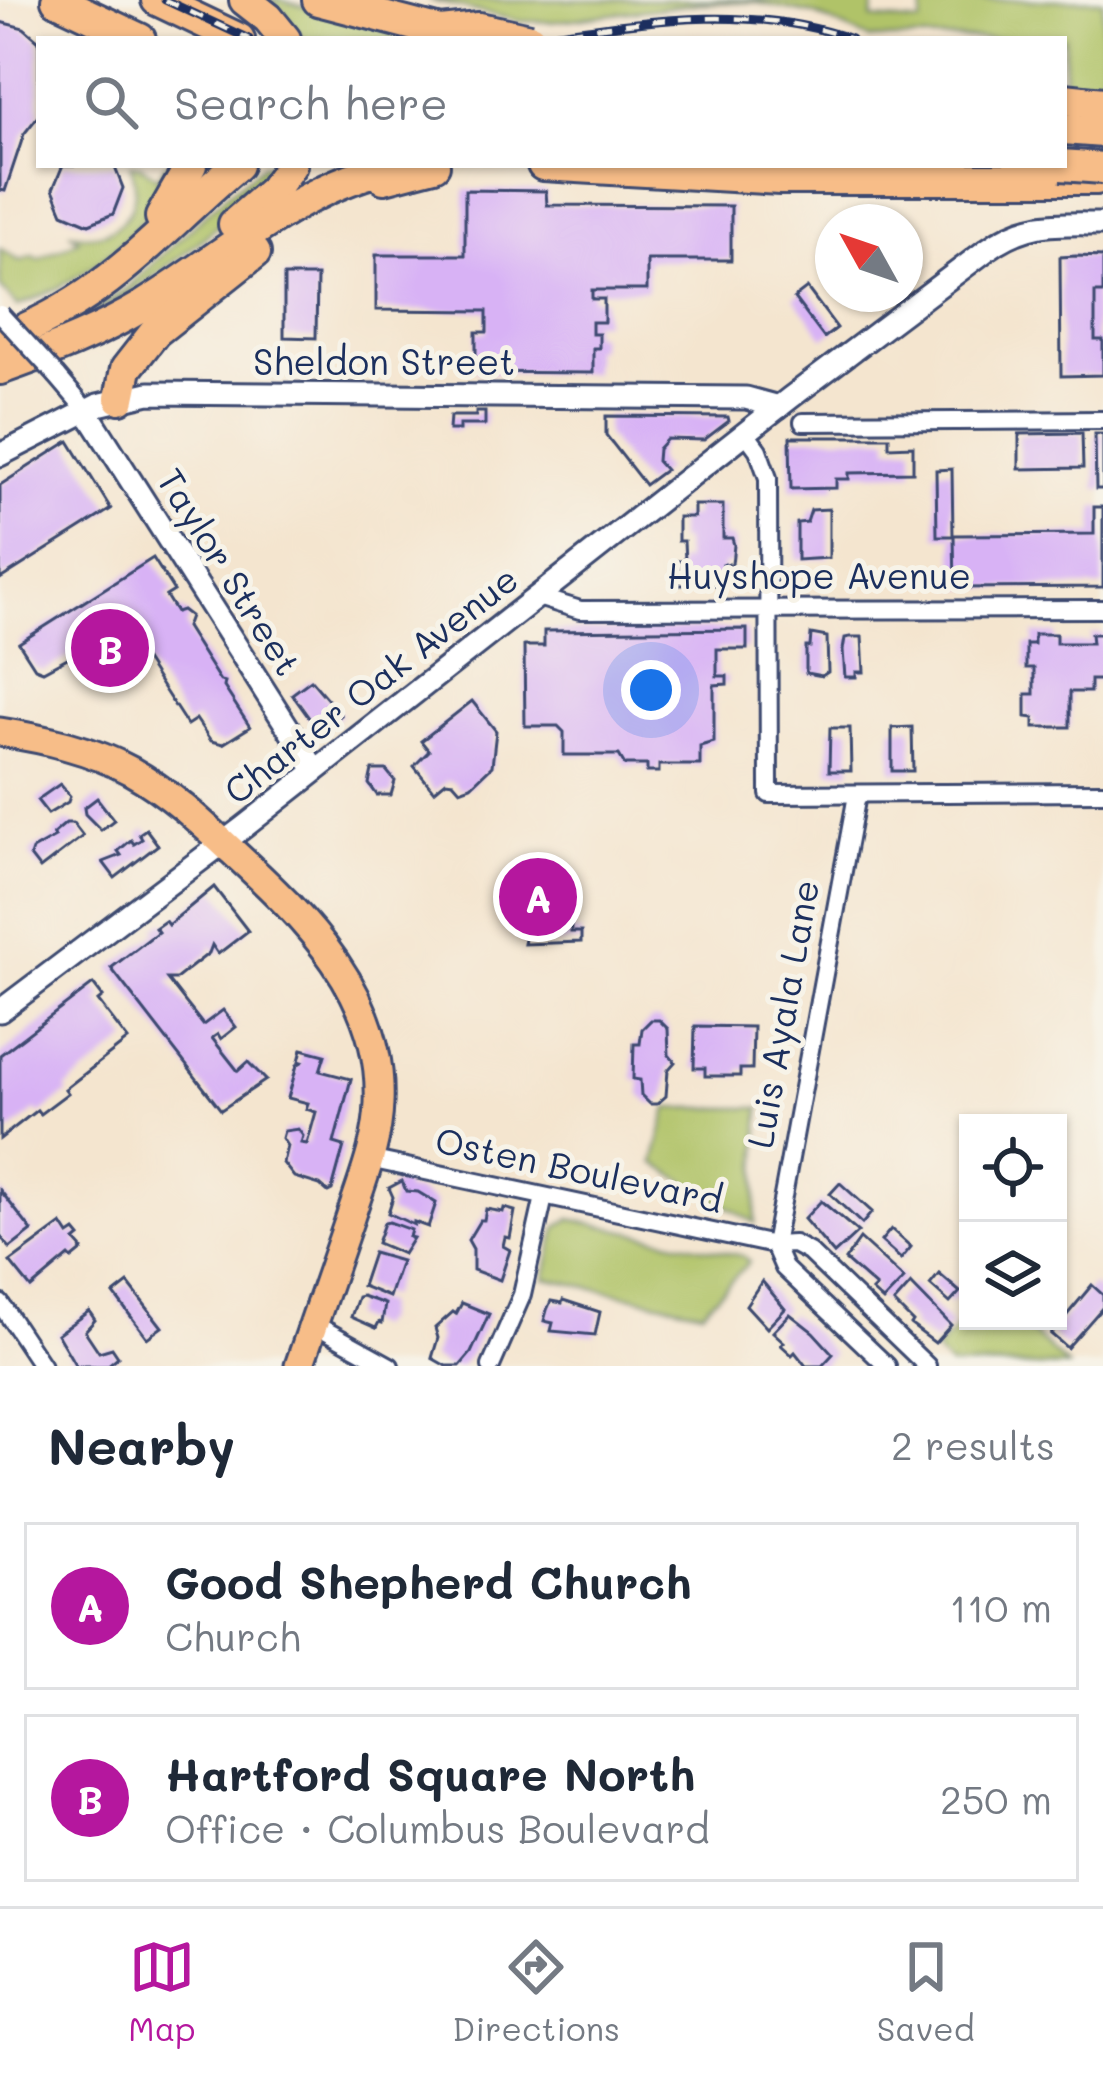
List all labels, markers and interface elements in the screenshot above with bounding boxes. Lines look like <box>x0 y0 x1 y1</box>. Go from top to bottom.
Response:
search box <box>36 36 1067 168</box>
icon: search <box>78 69 144 135</box>
text: Search here <box>174 73 448 131</box>
north arrow <box>815 204 923 312</box>
street label: Sheldon Street <box>253 337 515 384</box>
street label: Taylor Street <box>147 459 313 684</box>
street label: Huyshope Avenue <box>667 551 971 599</box>
street label: Charter Oak Avenue <box>214 554 527 813</box>
pin: B <box>71 603 149 693</box>
your location <box>621 660 681 720</box>
pin: A <box>499 852 577 942</box>
street label: Luis Ayala Lane <box>735 876 829 1152</box>
map controls <box>959 1114 1067 1330</box>
button: locate <box>959 1114 1067 1222</box>
street label: Osten Boulevard <box>431 1115 727 1222</box>
button: layers <box>959 1222 1067 1330</box>
text: Nearby <box>48 1411 235 1478</box>
text: 2 results <box>891 1419 1055 1470</box>
text: Good Shepherd Church <box>165 1552 691 1610</box>
text: A <box>76 1581 104 1632</box>
text: 110 m <box>950 1581 1052 1632</box>
text: Church <box>165 1610 301 1661</box>
text: Hartford Square North <box>165 1744 695 1802</box>
text: B <box>77 1773 103 1824</box>
text: 250 m <box>940 1773 1052 1824</box>
text: Office · Columbus Boulevard <box>165 1802 710 1853</box>
tab: Map <box>128 1934 196 2049</box>
tab: Directions <box>452 1934 620 2049</box>
tab: Saved <box>877 1934 975 2049</box>

